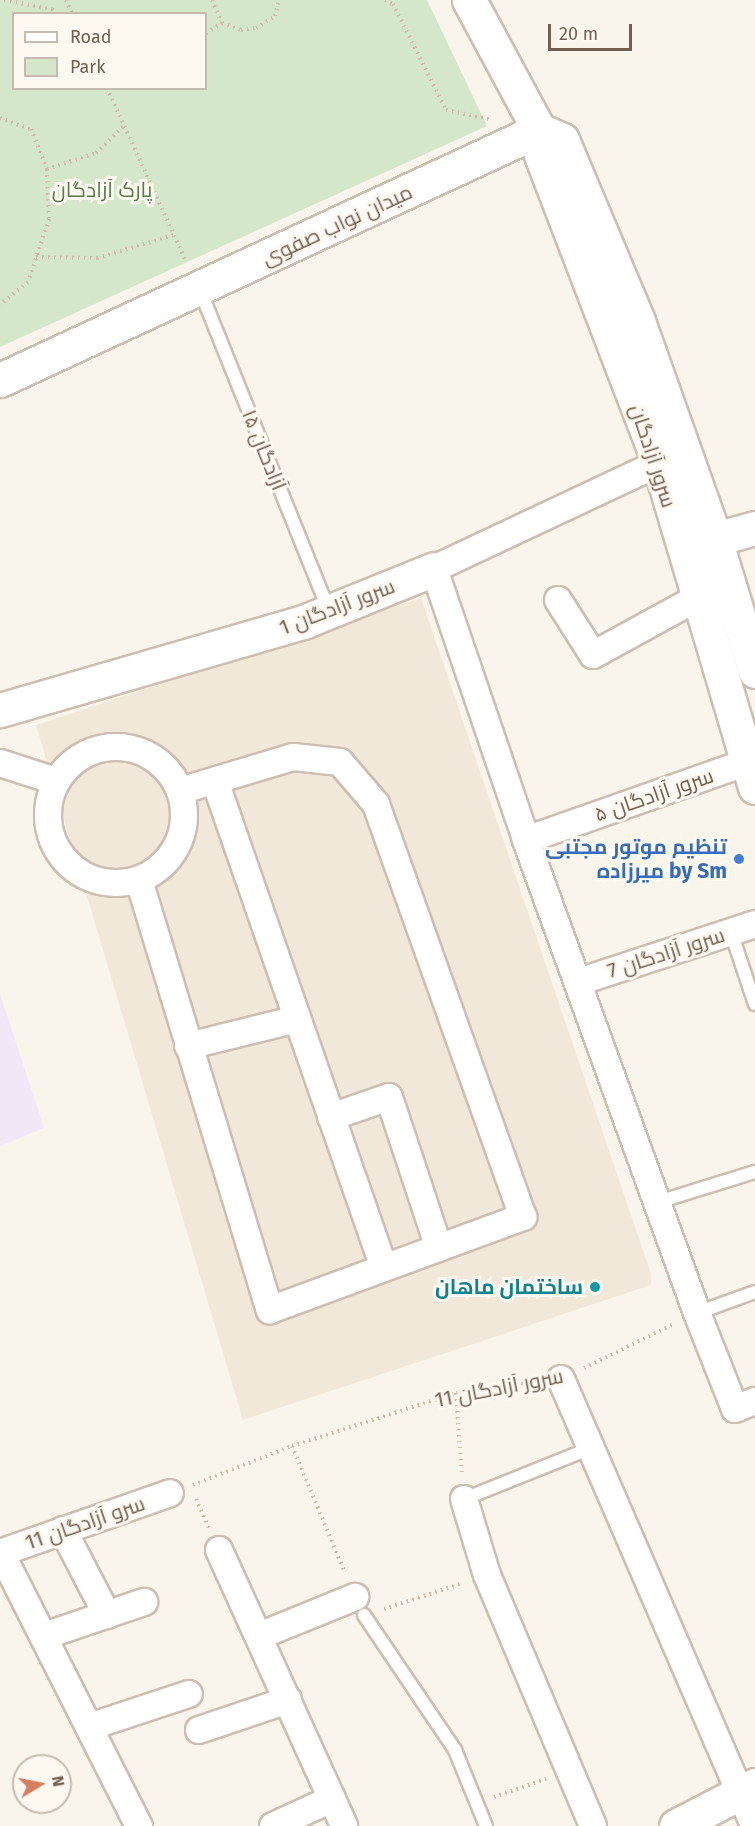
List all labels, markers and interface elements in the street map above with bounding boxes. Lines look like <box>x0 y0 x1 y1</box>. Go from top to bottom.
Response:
legend <box>12 12 207 90</box>
scale bar <box>551 12 635 50</box>
text: 20 m <box>559 23 598 45</box>
text: Road <box>70 26 112 48</box>
text: Park <box>70 56 105 78</box>
park label: پارک آزادگان <box>52 177 152 203</box>
street label: میدان نواب صفوی <box>258 179 416 271</box>
street label: سرور آزادگان <box>624 401 682 511</box>
street label: آزادگان ۱۵ <box>236 406 292 494</box>
street label: سرور آزادگان 1 <box>276 573 398 641</box>
street label: سرور آزادگان ۵ <box>591 763 717 827</box>
place label: تنظیم موتور مجتبی میرزاده by Sm <box>545 834 727 884</box>
marker: تنظیم موتور مجتبی میرزاده by Sm <box>732 852 746 866</box>
street label: سرور آزادگان 7 <box>604 922 728 984</box>
place label: ساختمان ماهان <box>435 1274 583 1300</box>
marker: ساختمان ماهان <box>588 1280 602 1294</box>
street label: سرور آزادگان 11 <box>432 1363 566 1413</box>
street label: سرو آزادگان 11 <box>22 1491 148 1555</box>
north arrow <box>12 1754 72 1814</box>
text: N <box>48 1774 69 1788</box>

